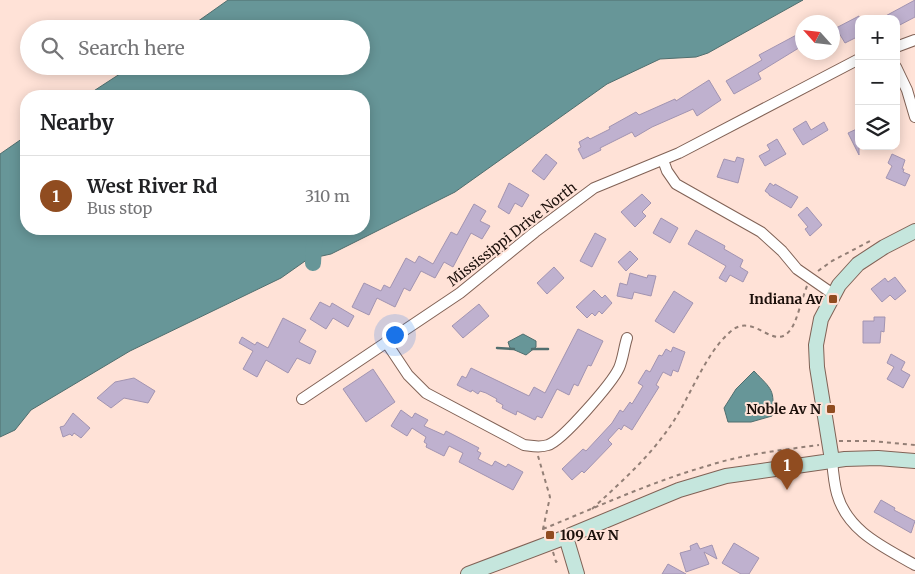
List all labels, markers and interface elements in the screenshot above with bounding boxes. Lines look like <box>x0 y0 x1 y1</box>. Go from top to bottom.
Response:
north arrow <box>795 15 840 60</box>
map controls <box>855 15 900 150</box>
button: + <box>855 15 900 60</box>
search box <box>20 20 370 75</box>
icon: search <box>38 34 66 62</box>
text: Search here <box>78 36 185 60</box>
button: − <box>855 60 900 105</box>
button: layers <box>855 105 900 150</box>
text: Nearby <box>40 109 114 136</box>
text: West River Rd <box>87 174 217 198</box>
street label: Mississippi Drive North <box>444 178 580 290</box>
text: 1 <box>52 186 60 206</box>
text: 310 m <box>305 186 350 206</box>
text: Bus stop <box>87 198 152 218</box>
place label: Indiana Av <box>749 290 824 308</box>
marker: Indiana Av <box>827 293 839 305</box>
your location <box>382 322 408 348</box>
place label: Noble Av N <box>746 400 821 418</box>
marker: Noble Av N <box>825 403 837 415</box>
pin: 1 <box>771 449 803 490</box>
place label: 109 Av N <box>560 526 619 544</box>
marker: 109 Av N <box>544 529 556 541</box>

